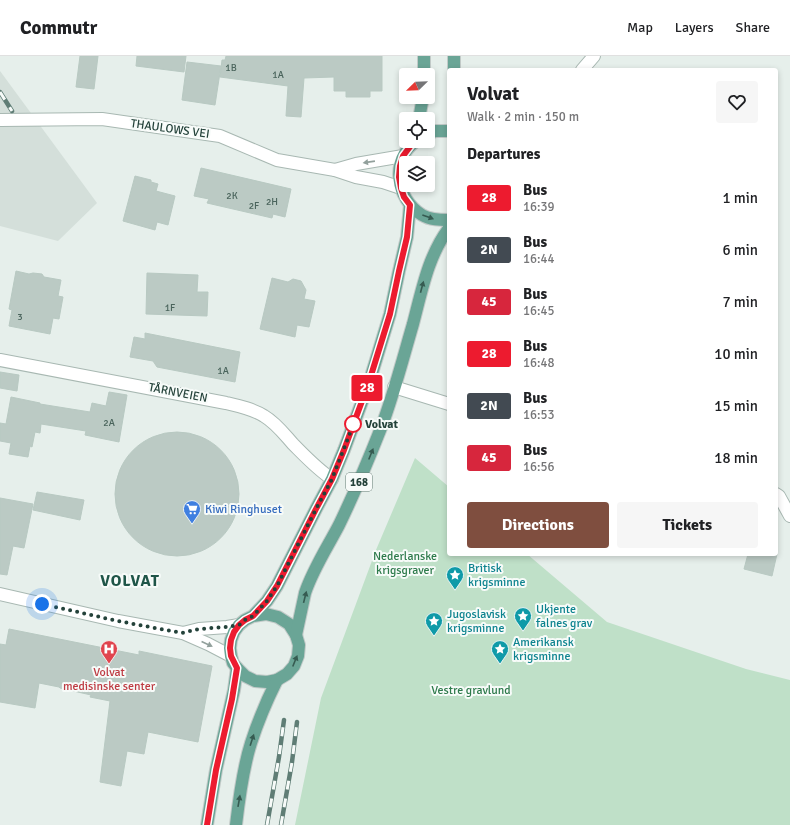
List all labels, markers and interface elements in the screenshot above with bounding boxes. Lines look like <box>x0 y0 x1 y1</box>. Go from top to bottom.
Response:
text: Commutr <box>20 16 97 40</box>
text: Map <box>627 19 653 36</box>
text: Layers <box>675 19 714 36</box>
text: Share <box>736 19 770 36</box>
house number: 1B <box>225 62 237 74</box>
north arrow <box>399 68 435 104</box>
map controls <box>399 68 435 192</box>
house number: 1A <box>272 69 284 81</box>
button: heart <box>716 81 758 123</box>
text: Volvat <box>467 82 519 106</box>
text: Walk · 2 min · 150 m <box>467 109 579 125</box>
button: locate <box>399 112 435 148</box>
street label: THAULOWS VEI <box>130 116 210 142</box>
text: Departures <box>467 145 540 163</box>
button: layers <box>399 156 435 192</box>
one-way arrow <box>363 159 375 165</box>
text: Bus <box>523 181 547 199</box>
text: 28 <box>481 189 497 206</box>
text: 1 min <box>722 189 758 207</box>
house number: 2K <box>226 190 238 202</box>
house number: 2H <box>266 196 278 208</box>
text: 16:39 <box>523 199 555 215</box>
house number: 2F <box>249 200 259 212</box>
one-way arrow <box>422 214 434 220</box>
text: Bus <box>523 233 547 251</box>
text: 2N <box>480 241 498 258</box>
text: 6 min <box>722 241 758 259</box>
text: 16:44 <box>523 251 555 267</box>
one-way arrow <box>419 281 425 293</box>
text: Bus <box>523 285 547 303</box>
text: 45 <box>481 293 497 310</box>
text: 7 min <box>722 293 758 311</box>
house number: 1F <box>165 302 175 314</box>
text: 16:45 <box>523 303 555 319</box>
house number: 3 <box>17 311 23 323</box>
text: Bus <box>523 337 547 355</box>
text: 28 <box>481 345 497 362</box>
text: 10 min <box>714 345 758 363</box>
text: 16:48 <box>523 355 555 371</box>
house number: 1A <box>217 365 229 377</box>
line badge: 28 <box>349 375 385 401</box>
text: 28 <box>359 379 375 396</box>
street label: TÅRNVEIEN <box>147 380 209 406</box>
text: Bus <box>523 389 547 407</box>
text: 2N <box>480 397 498 414</box>
text: 15 min <box>714 397 758 415</box>
text: 16:53 <box>523 407 555 423</box>
marker: Volvat <box>344 415 362 433</box>
house number: 2A <box>103 417 115 429</box>
place label: Volvat <box>365 417 398 432</box>
text: Bus <box>523 441 547 459</box>
one-way arrow <box>368 448 374 459</box>
text: 45 <box>481 449 497 466</box>
text: 18 min <box>714 449 758 467</box>
text: 16:56 <box>523 459 555 475</box>
road number: 168 <box>346 473 372 491</box>
supermarket icon: Kiwi Ringhuset <box>182 499 202 524</box>
place label: Kiwi Ringhuset <box>205 502 282 517</box>
button: Directions <box>467 502 609 548</box>
button: Tickets <box>617 502 758 548</box>
park label: Nederlanske krigsgraver <box>373 549 437 578</box>
place label: Britisk krigsminne <box>468 561 525 590</box>
place icon: Britisk krigsminne <box>445 565 465 590</box>
district label: VOLVAT <box>100 571 160 591</box>
one-way arrow <box>302 591 308 603</box>
your location <box>32 594 52 614</box>
place label: Ukjente falnes grav <box>536 602 593 631</box>
place icon: Ukjente falnes grav <box>513 606 533 631</box>
place label: Jugoslavisk krigsminne <box>447 607 506 636</box>
place icon: Jugoslavisk krigsminne <box>424 611 444 636</box>
place label: Amerikansk krigsminne <box>513 635 574 664</box>
hospital icon: Volvat medisinske senter <box>99 639 119 664</box>
place icon: Amerikansk krigsminne <box>490 639 510 664</box>
one-way arrow <box>201 641 213 647</box>
one-way arrow <box>292 655 299 667</box>
place label: Volvat medisinske senter <box>63 665 156 694</box>
park label: Vestre gravlund <box>431 683 511 698</box>
one-way arrow <box>249 734 255 746</box>
one-way arrow <box>236 795 242 807</box>

